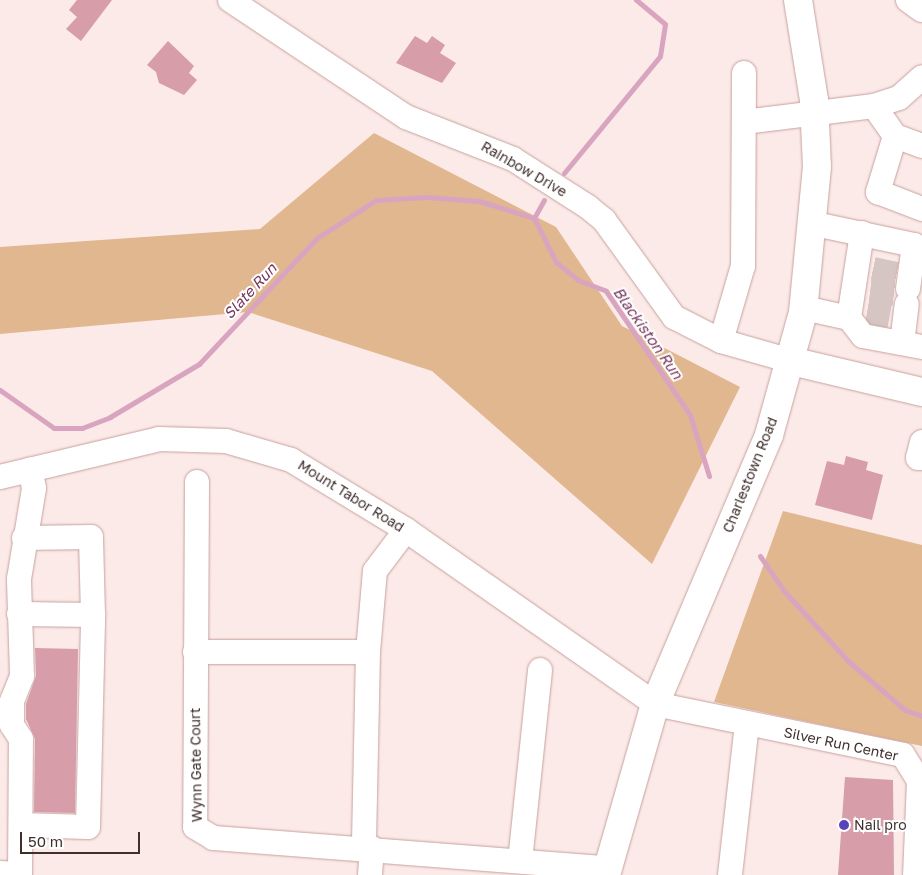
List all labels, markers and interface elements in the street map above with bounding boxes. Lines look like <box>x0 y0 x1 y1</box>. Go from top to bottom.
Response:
street label: Rainbow Drive <box>478 138 570 200</box>
water label: Slate Run <box>220 259 280 323</box>
water label: Blackiston Run <box>610 284 686 382</box>
street label: Charlestown Road <box>719 415 781 535</box>
street label: Mount Tabor Road <box>295 457 407 535</box>
street label: Wynn Gate Court <box>187 708 205 822</box>
street label: Silver Run Center <box>782 724 900 764</box>
place label: Nail pro <box>854 817 907 833</box>
marker: Nail pro <box>838 819 850 831</box>
scale bar <box>22 822 142 854</box>
text: 50 m <box>28 832 63 850</box>

